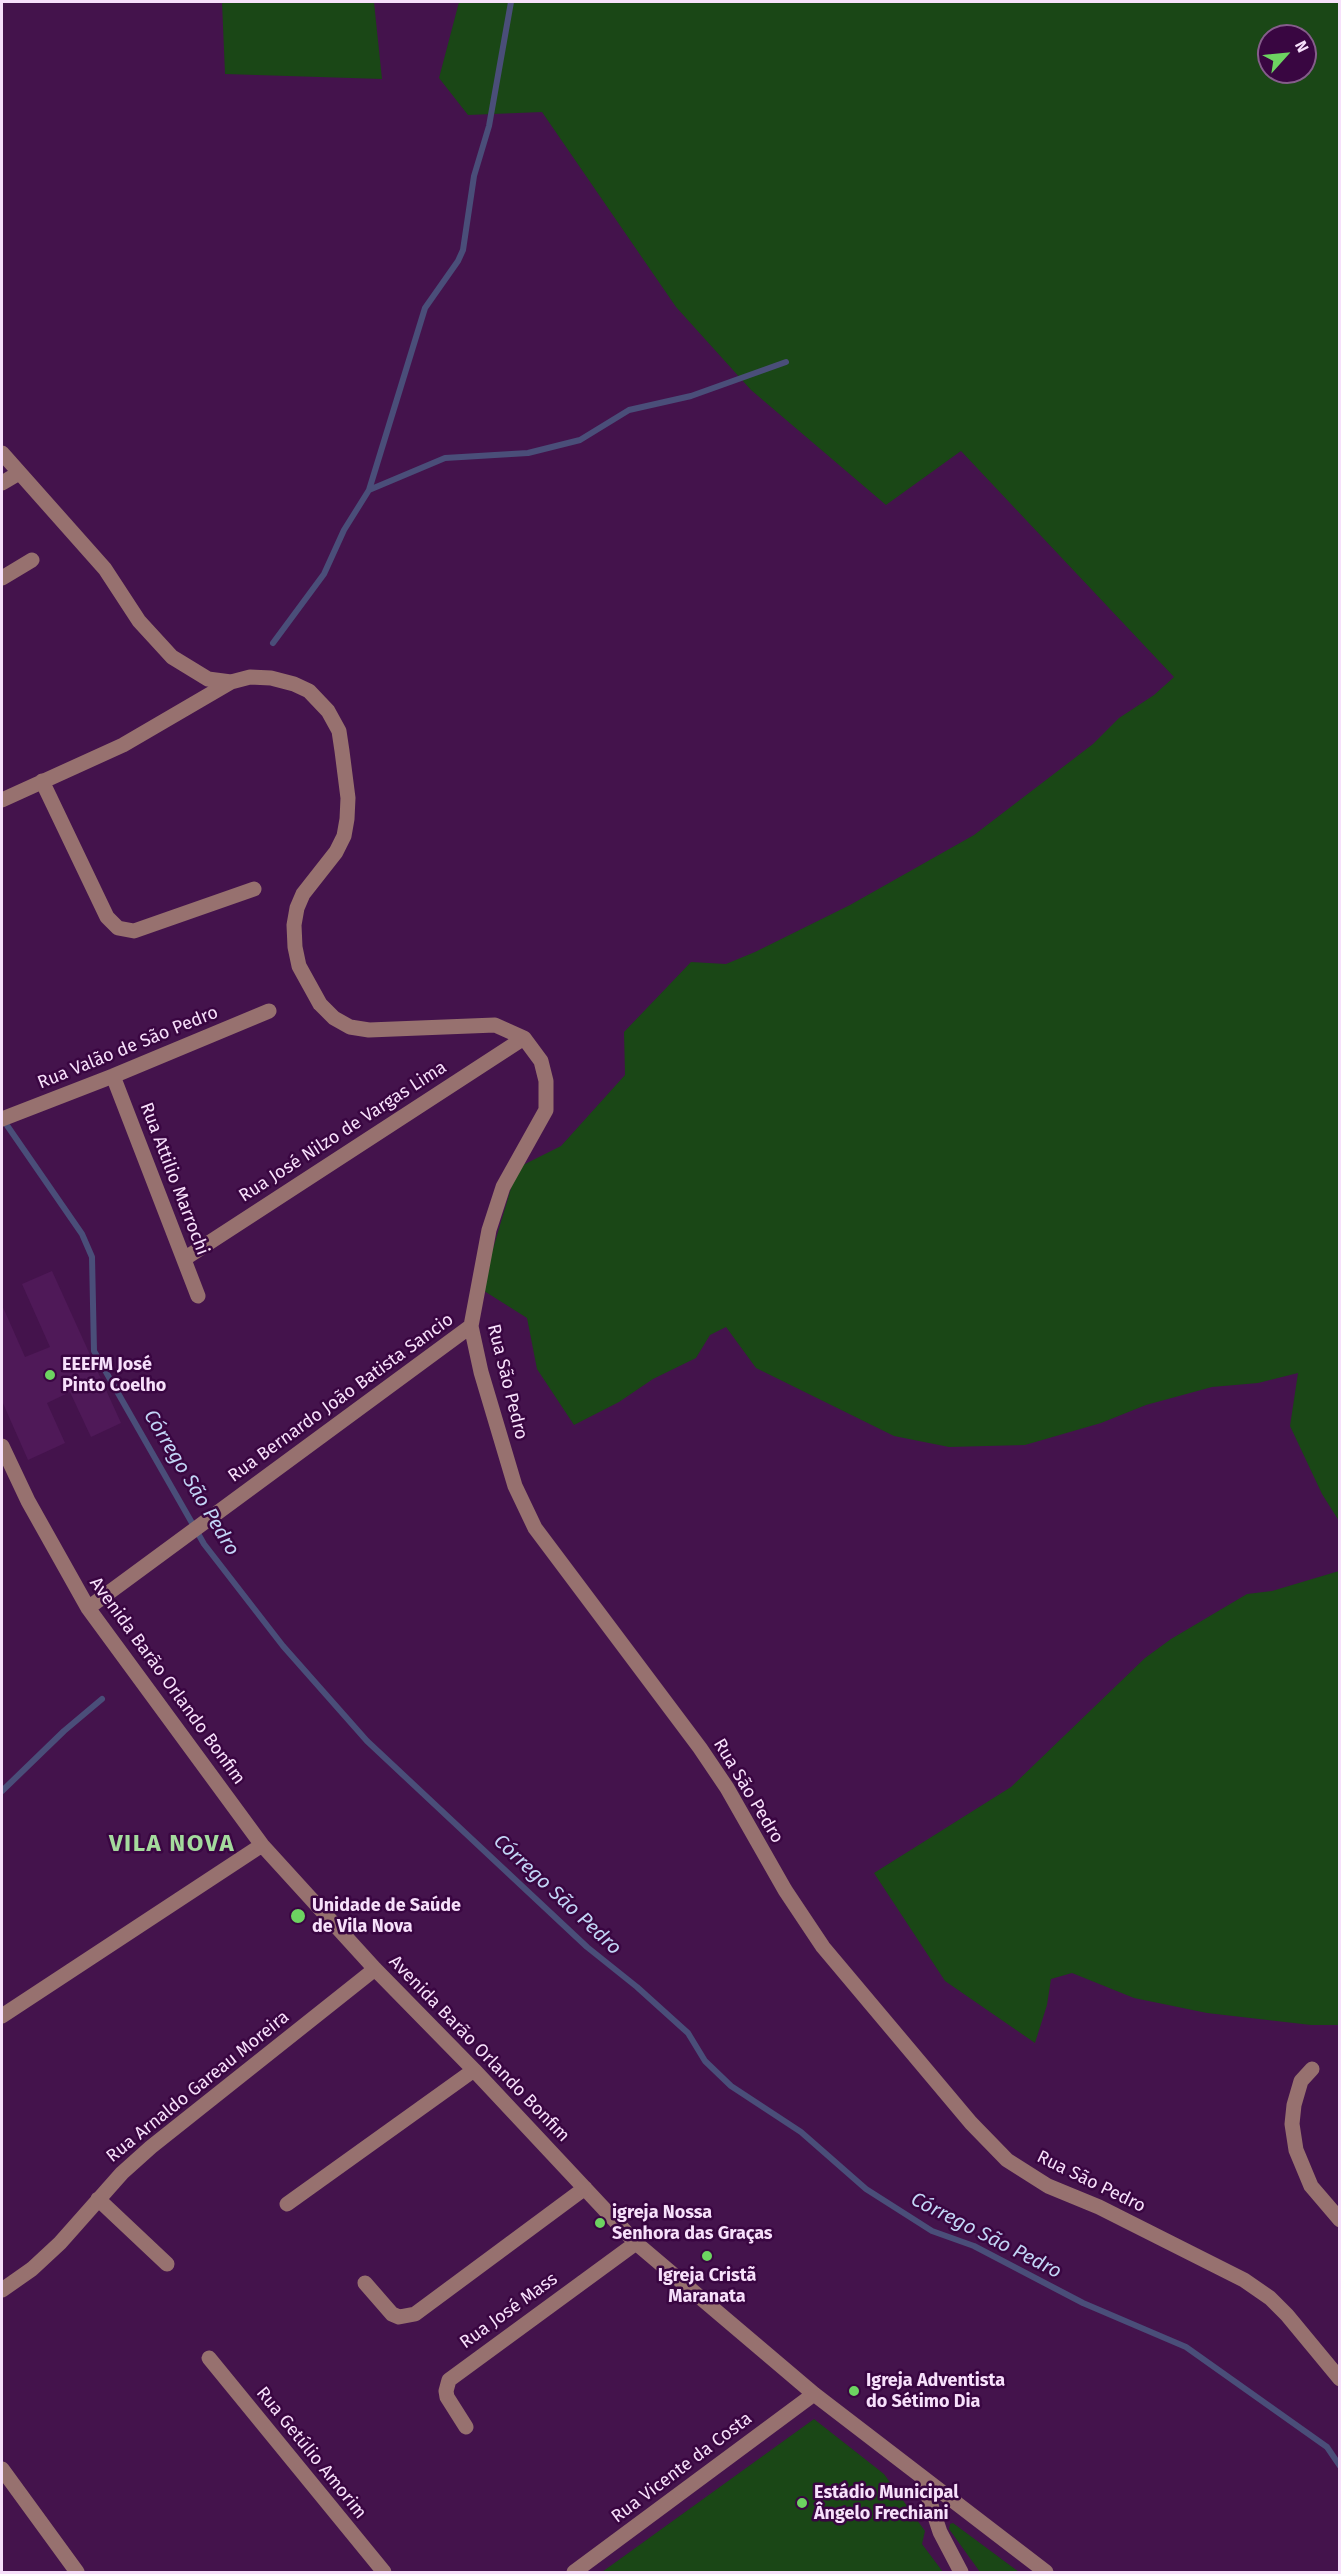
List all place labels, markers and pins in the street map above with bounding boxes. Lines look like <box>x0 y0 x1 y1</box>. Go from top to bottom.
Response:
place label: EEEFM José Pinto Coelho <box>62 1354 166 1396</box>
marker: EEEFM José Pinto Coelho <box>43 1368 57 1382</box>
place label: Unidade de Saúde de Vila Nova <box>312 1895 461 1938</box>
marker: Unidade de Saúde de Vila Nova <box>289 1907 307 1925</box>
place label: igreja Nossa Senhora das Graças <box>612 2202 773 2244</box>
marker: igreja Nossa Senhora das Graças <box>593 2216 607 2230</box>
marker: Igreja Cristã Maranata <box>700 2249 714 2263</box>
place label: Igreja Cristã Maranata <box>658 2265 756 2308</box>
place label: Igreja Adventista do Sétimo Dia <box>866 2370 1005 2412</box>
marker: Igreja Adventista do Sétimo Dia <box>847 2384 861 2398</box>
place label: Estádio Municipal Ângelo Frechiani <box>814 2482 959 2524</box>
marker: Estádio Municipal Ângelo Frechiani <box>795 2496 809 2510</box>

